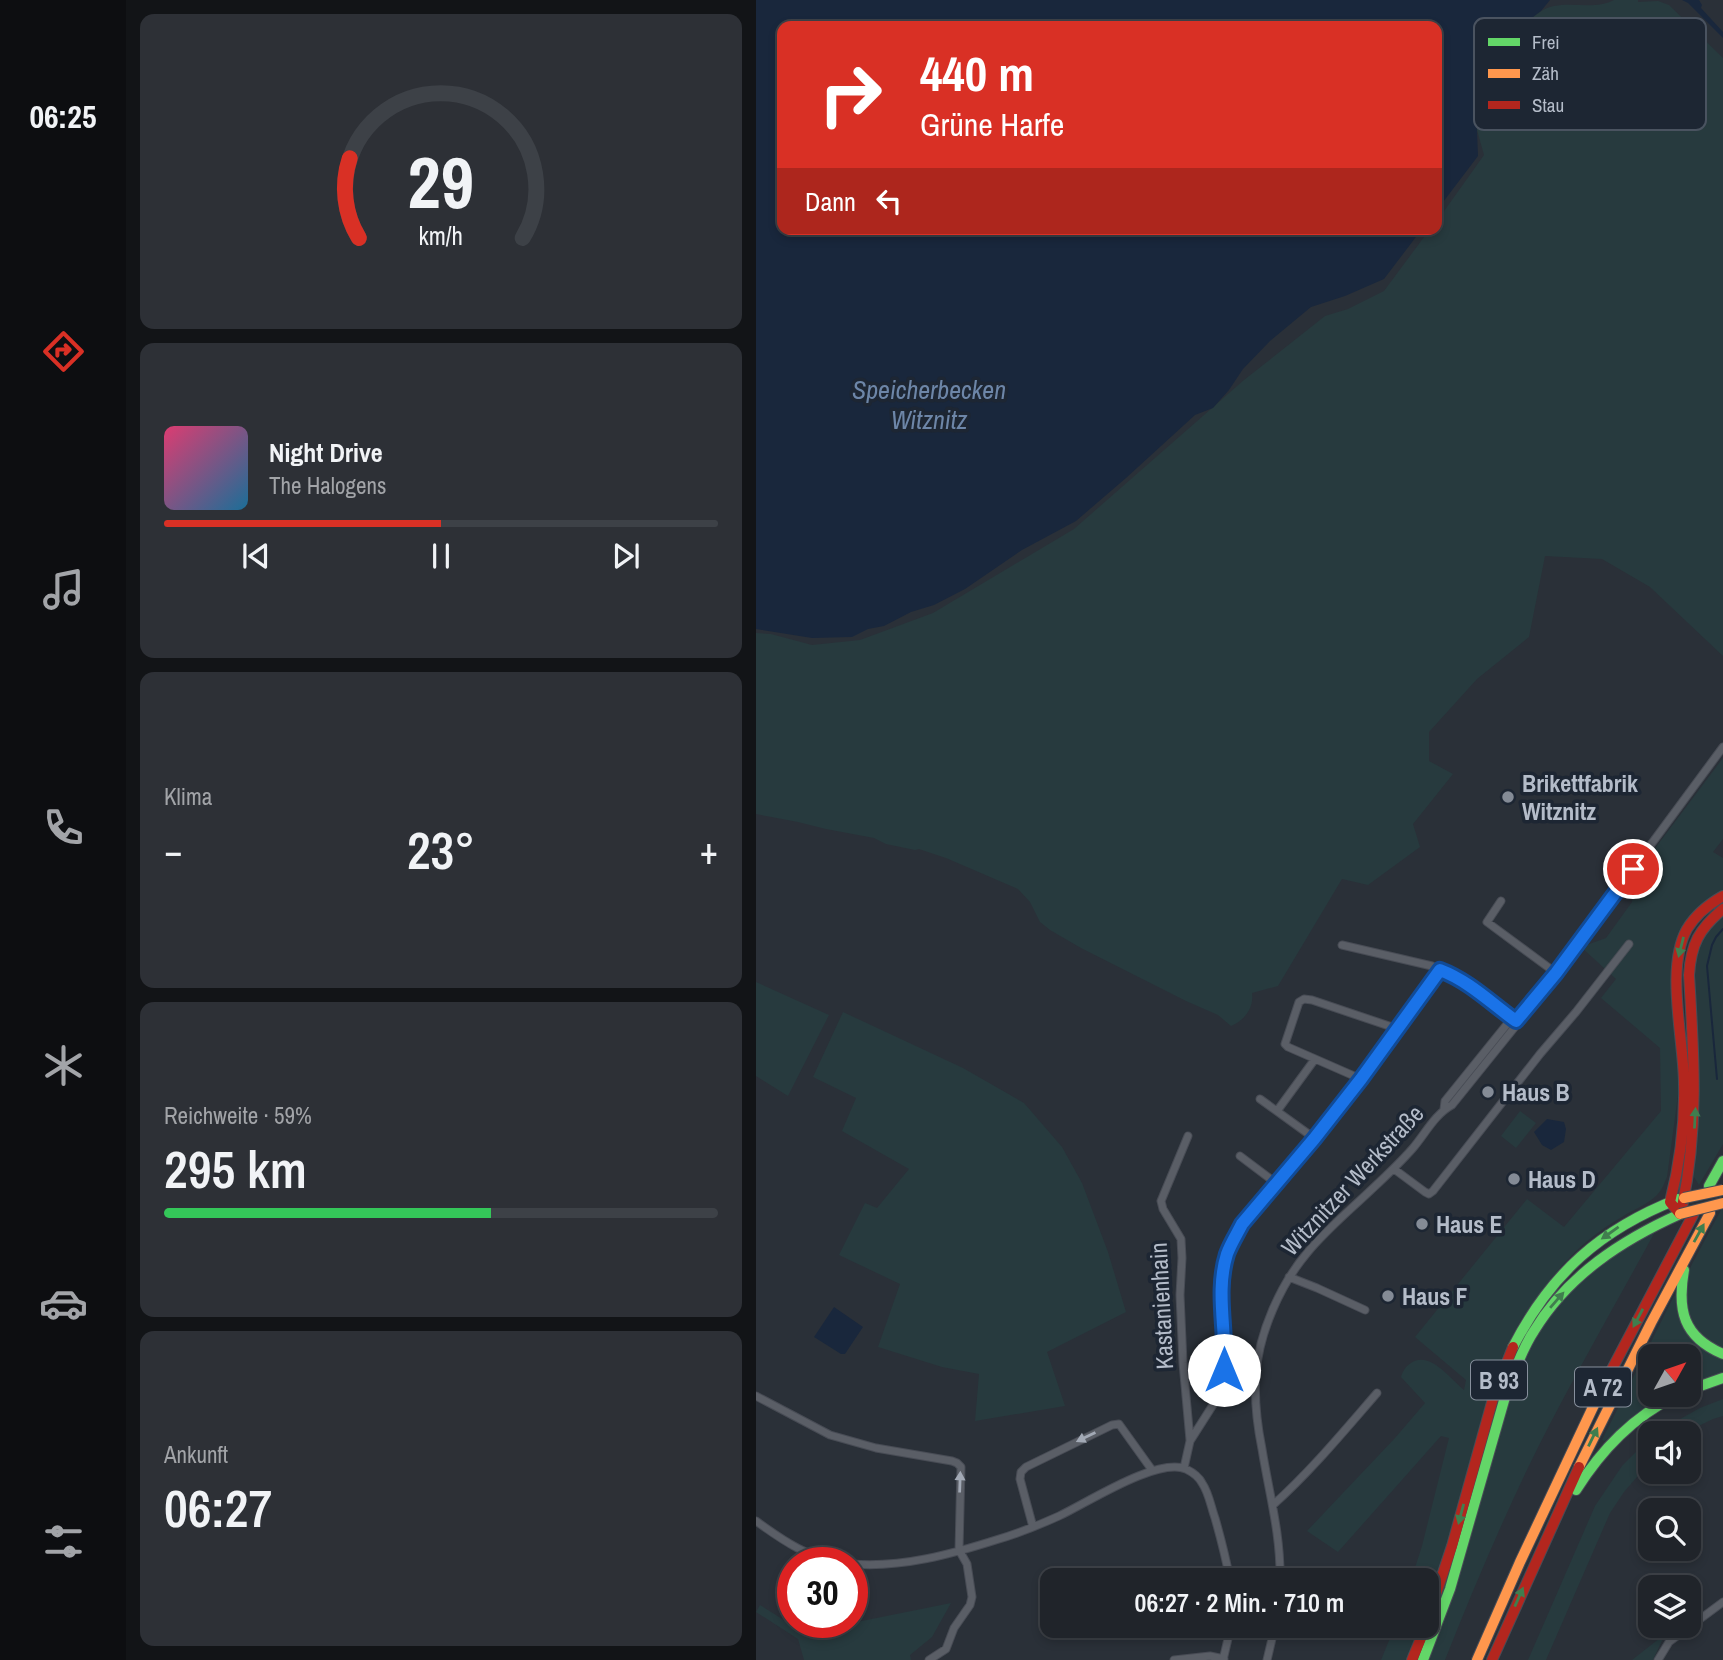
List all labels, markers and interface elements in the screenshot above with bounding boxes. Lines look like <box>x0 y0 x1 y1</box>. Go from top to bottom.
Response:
legend <box>1474 18 1706 130</box>
text: Frei <box>1532 29 1560 55</box>
text: 440 m <box>920 40 1034 106</box>
icon: right <box>805 49 896 140</box>
text: Zäh <box>1532 60 1559 86</box>
text: Stau <box>1532 92 1564 118</box>
text: 06:25 <box>29 95 97 138</box>
text: Grüne Harfe <box>920 103 1064 146</box>
text: 29 <box>408 133 474 231</box>
icon: left <box>870 182 908 220</box>
text: Dann <box>805 184 856 219</box>
text: km/h <box>419 218 463 252</box>
icon: directions <box>39 327 88 376</box>
water label: Speicherbecken Witznitz <box>852 372 1006 437</box>
text: Night Drive <box>269 435 383 470</box>
text: The Halogens <box>269 470 386 501</box>
icon: previous <box>237 537 275 575</box>
icon: pause <box>422 537 460 575</box>
icon: next <box>607 537 645 575</box>
icon: music <box>39 565 88 614</box>
place label: Brikettfabrik Witznitz <box>1522 767 1638 827</box>
text: Klima <box>164 781 212 812</box>
marker: Brikettfabrik Witznitz <box>1500 789 1516 805</box>
icon: phone <box>39 803 88 852</box>
text: 23° <box>407 815 475 885</box>
text: − <box>164 825 182 876</box>
text: + <box>700 825 718 876</box>
pin <box>1603 839 1663 899</box>
icon: arrive <box>1614 850 1652 888</box>
one-way arrow <box>1675 936 1686 958</box>
icon: climate <box>39 1041 88 1090</box>
place label: Haus B <box>1502 1076 1570 1108</box>
marker: Haus B <box>1480 1084 1496 1100</box>
street label: Witznitzer Werkstraße <box>1274 1098 1430 1262</box>
text: Reichweite · 59% <box>164 1100 312 1131</box>
one-way arrow <box>1689 1107 1700 1129</box>
text: 295 km <box>164 1134 307 1204</box>
place label: Haus D <box>1528 1163 1596 1195</box>
marker: Haus D <box>1506 1171 1522 1187</box>
place label: Haus E <box>1436 1208 1503 1240</box>
marker: Haus E <box>1414 1216 1430 1232</box>
one-way arrow <box>1693 1223 1705 1243</box>
one-way arrow <box>1601 1226 1619 1240</box>
street label: Kastanienhain <box>1142 1242 1180 1370</box>
icon: car <box>39 1279 88 1328</box>
place label: Haus F <box>1402 1280 1468 1312</box>
marker: Haus F <box>1380 1288 1396 1304</box>
one-way arrow <box>1549 1291 1564 1308</box>
one-way arrow <box>1632 1309 1644 1329</box>
position arrow <box>1187 1333 1261 1407</box>
north arrow <box>1638 1344 1701 1407</box>
map controls <box>1638 1344 1701 1638</box>
road number: B 93 <box>1471 1360 1527 1400</box>
road number: A 72 <box>1575 1368 1631 1406</box>
button: sound <box>1638 1421 1701 1484</box>
one-way arrow <box>1587 1427 1599 1447</box>
one-way arrow <box>1076 1432 1096 1443</box>
text: Ankunft <box>164 1439 228 1470</box>
one-way arrow <box>955 1471 966 1493</box>
text: 06:27 <box>164 1473 272 1543</box>
button: search <box>1638 1498 1701 1561</box>
one-way arrow <box>1456 1503 1466 1524</box>
icon: filters <box>39 1517 88 1566</box>
speed limit sign: 30 <box>777 1547 868 1638</box>
button: layers <box>1638 1575 1701 1638</box>
text: 06:27 · 2 Min. · 710 m <box>1135 1585 1344 1620</box>
one-way arrow <box>1514 1587 1525 1608</box>

